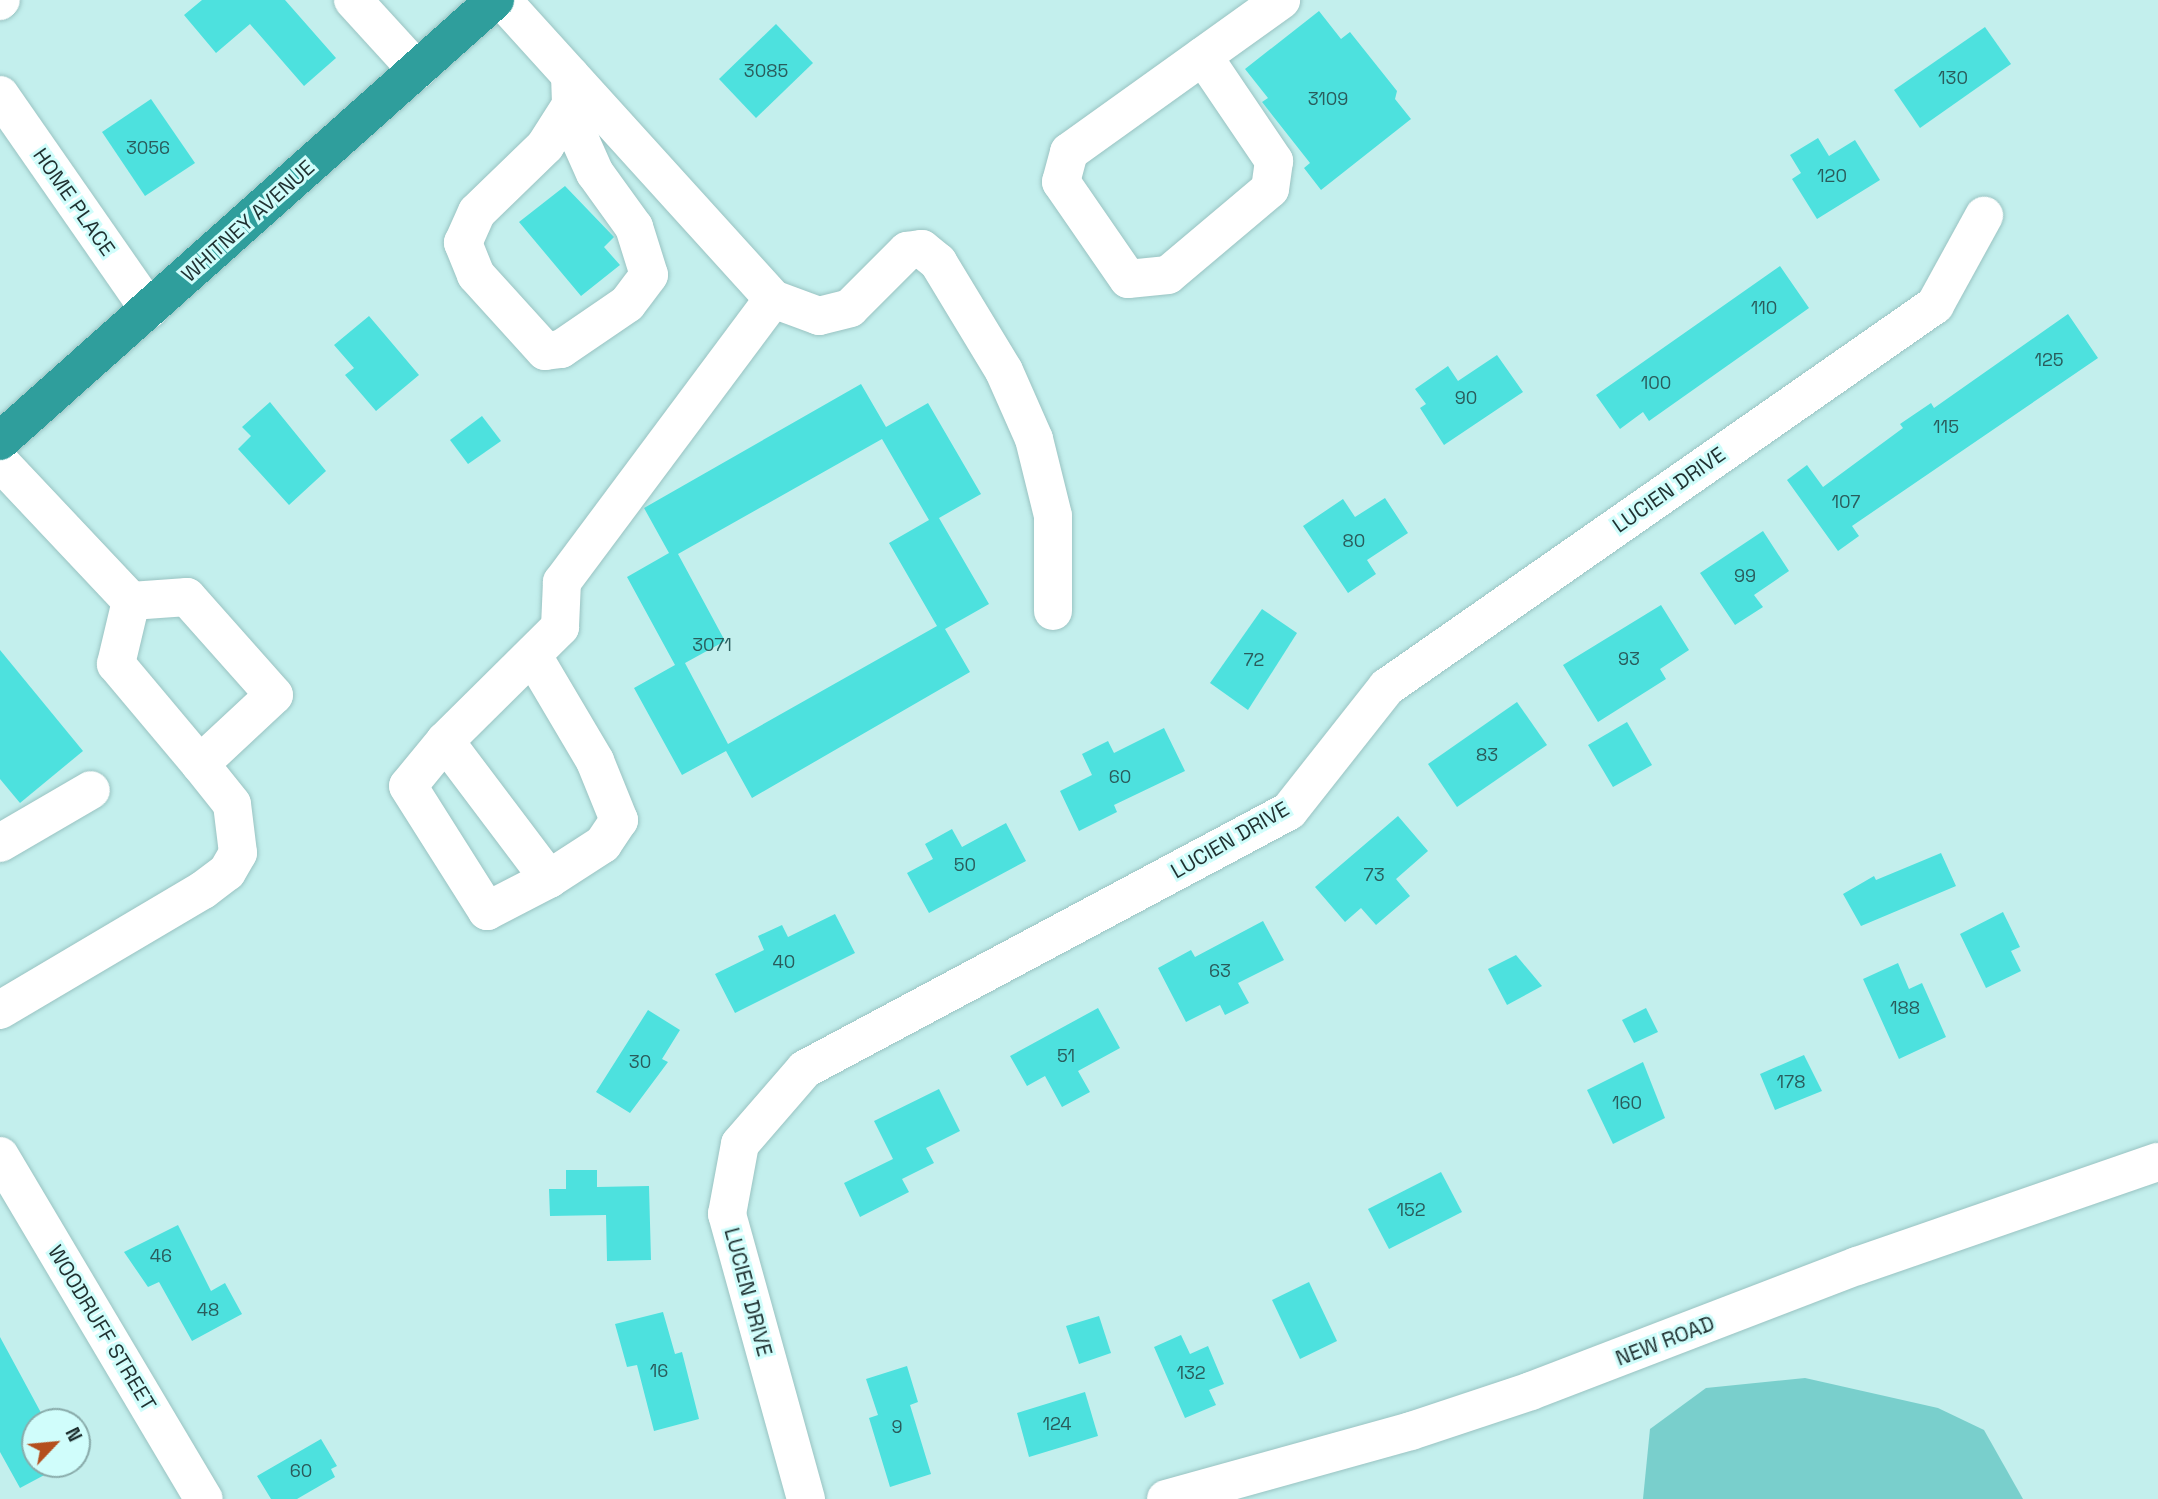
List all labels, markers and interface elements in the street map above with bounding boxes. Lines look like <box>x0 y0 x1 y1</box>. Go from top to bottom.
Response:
house number: 3085 <box>744 60 788 82</box>
house number: 130 <box>1938 67 1968 89</box>
house number: 3109 <box>1308 88 1348 110</box>
house number: 3056 <box>126 137 170 159</box>
street label: HOME PLACE <box>28 143 120 261</box>
street label: WHITNEY AVENUE <box>176 155 320 287</box>
house number: 120 <box>1817 165 1847 187</box>
house number: 110 <box>1751 297 1777 319</box>
house number: 125 <box>2034 349 2064 371</box>
house number: 100 <box>1641 372 1671 394</box>
house number: 90 <box>1455 387 1477 409</box>
house number: 115 <box>1933 416 1959 438</box>
street label: LUCIEN DRIVE <box>1608 442 1730 538</box>
house number: 107 <box>1832 491 1860 513</box>
house number: 80 <box>1343 530 1365 552</box>
house number: 99 <box>1734 565 1756 587</box>
house number: 3071 <box>692 634 732 656</box>
house number: 93 <box>1618 648 1640 670</box>
house number: 72 <box>1244 649 1264 671</box>
house number: 83 <box>1476 744 1498 766</box>
house number: 60 <box>1109 766 1131 788</box>
street label: LUCIEN DRIVE <box>1167 796 1293 884</box>
house number: 50 <box>954 854 976 876</box>
house number: 73 <box>1363 864 1385 886</box>
house number: 40 <box>773 951 795 973</box>
house number: 63 <box>1209 960 1231 982</box>
house number: 188 <box>1890 997 1920 1019</box>
house number: 51 <box>1057 1045 1075 1067</box>
house number: 30 <box>629 1051 651 1073</box>
house number: 178 <box>1777 1071 1805 1093</box>
house number: 160 <box>1612 1092 1642 1114</box>
house number: 152 <box>1396 1199 1426 1221</box>
street label: LUCIEN DRIVE <box>719 1225 777 1359</box>
street label: WOODRUFF STREET <box>43 1241 161 1415</box>
house number: 46 <box>150 1245 172 1267</box>
house number: 48 <box>197 1299 219 1321</box>
street label: NEW ROAD <box>1612 1311 1718 1371</box>
house number: 16 <box>650 1360 668 1382</box>
house number: 132 <box>1176 1362 1206 1384</box>
north arrow <box>21 1408 91 1478</box>
house number: 124 <box>1042 1413 1072 1435</box>
house number: 9 <box>891 1416 903 1438</box>
text: N <box>59 1423 88 1446</box>
house number: 60 <box>290 1460 312 1482</box>

